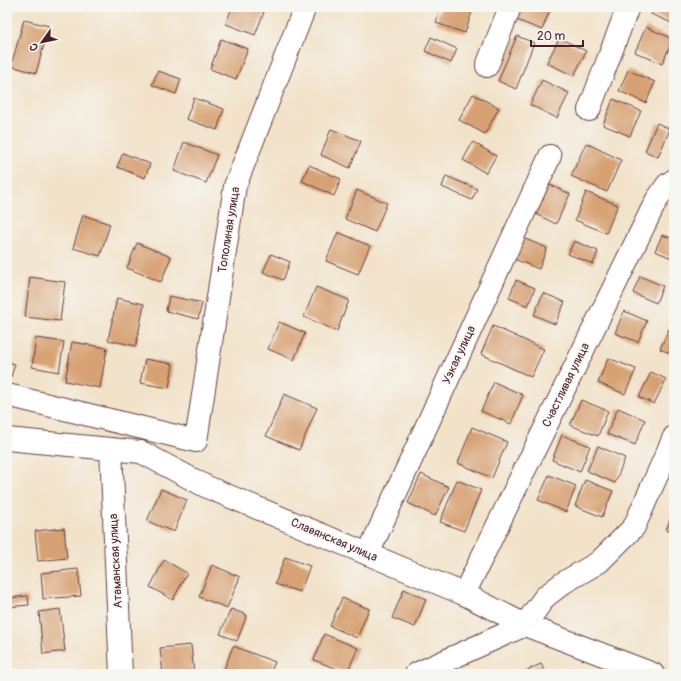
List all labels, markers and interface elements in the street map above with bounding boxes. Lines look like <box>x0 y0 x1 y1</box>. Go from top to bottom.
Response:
north arrow <box>22 22 62 62</box>
scale bar <box>531 22 583 48</box>
text: 20 m <box>537 29 566 44</box>
text: С <box>27 41 41 54</box>
street label: Тополиная улица <box>215 185 243 274</box>
street label: Узкая улица <box>439 323 479 387</box>
street label: Счастливая улица <box>539 340 593 430</box>
street label: Атаманская улица <box>106 513 126 609</box>
street label: Славянская улица <box>288 515 380 565</box>

